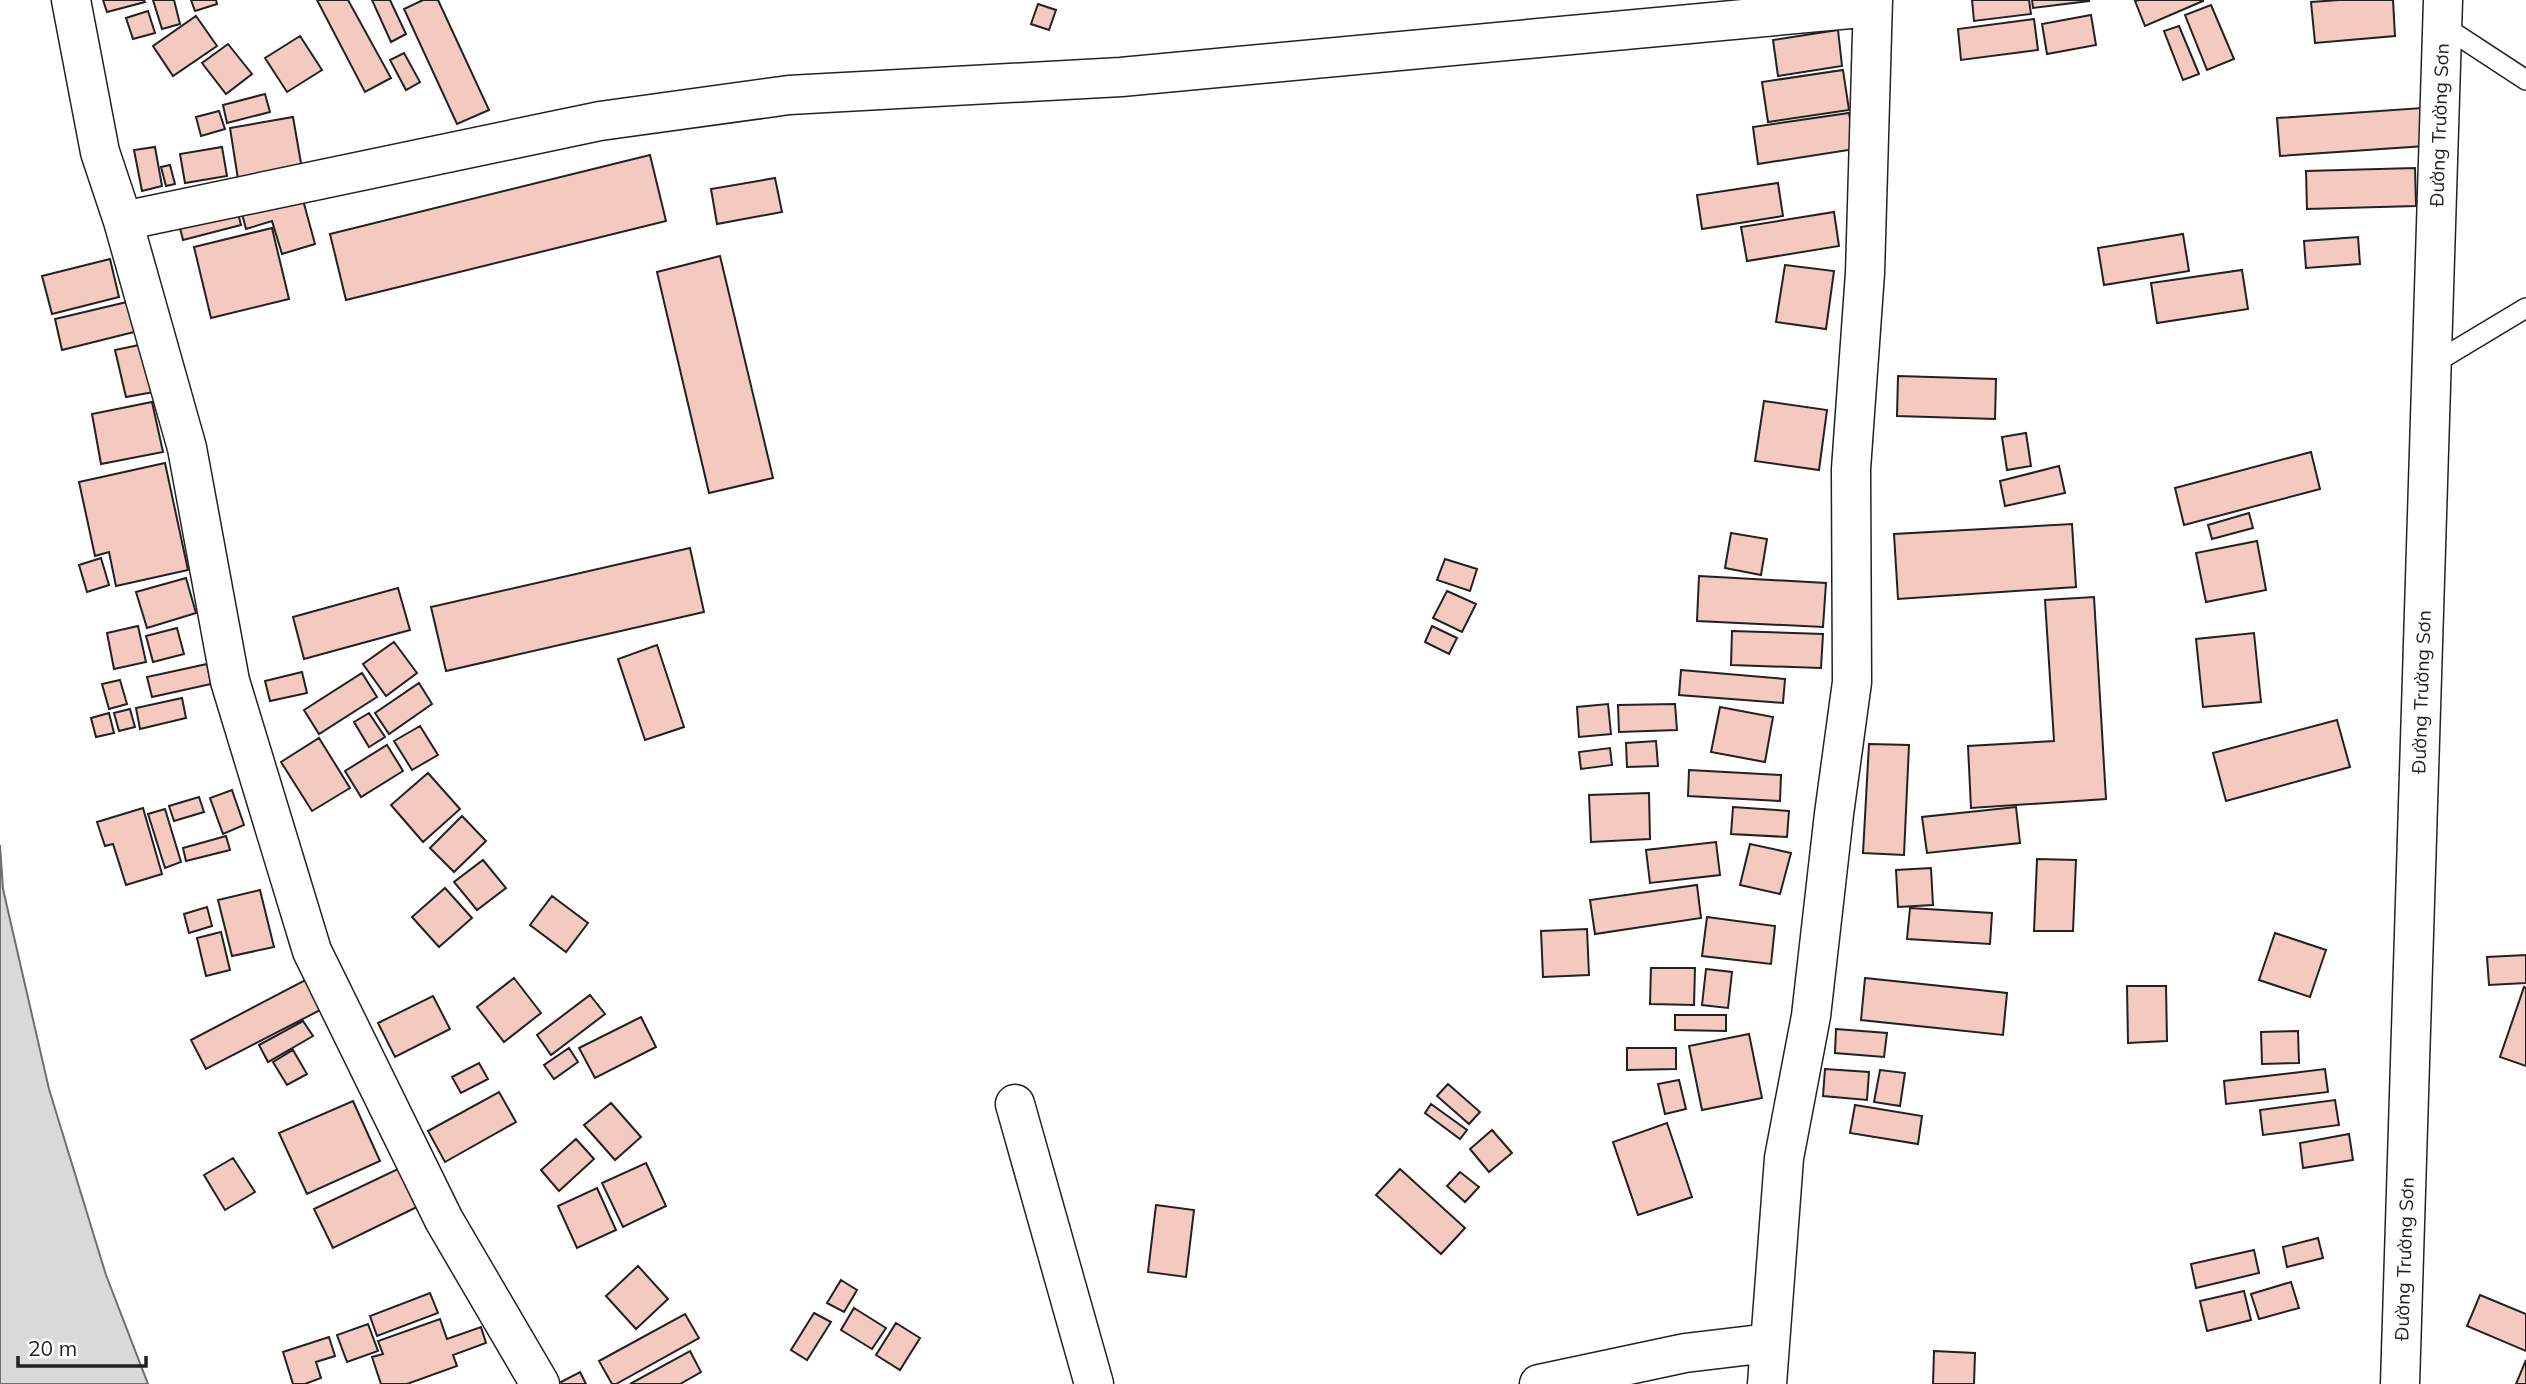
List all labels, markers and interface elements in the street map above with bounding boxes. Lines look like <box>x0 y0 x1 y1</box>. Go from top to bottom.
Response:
street label: Đường Trường Sơn <box>2424 43 2454 207</box>
street label: Đường Trường Sơn <box>2406 610 2436 774</box>
street label: Đường Trường Sơn <box>2389 1177 2419 1341</box>
scale bar <box>18 1324 145 1368</box>
text: 20 m <box>28 1335 77 1361</box>

